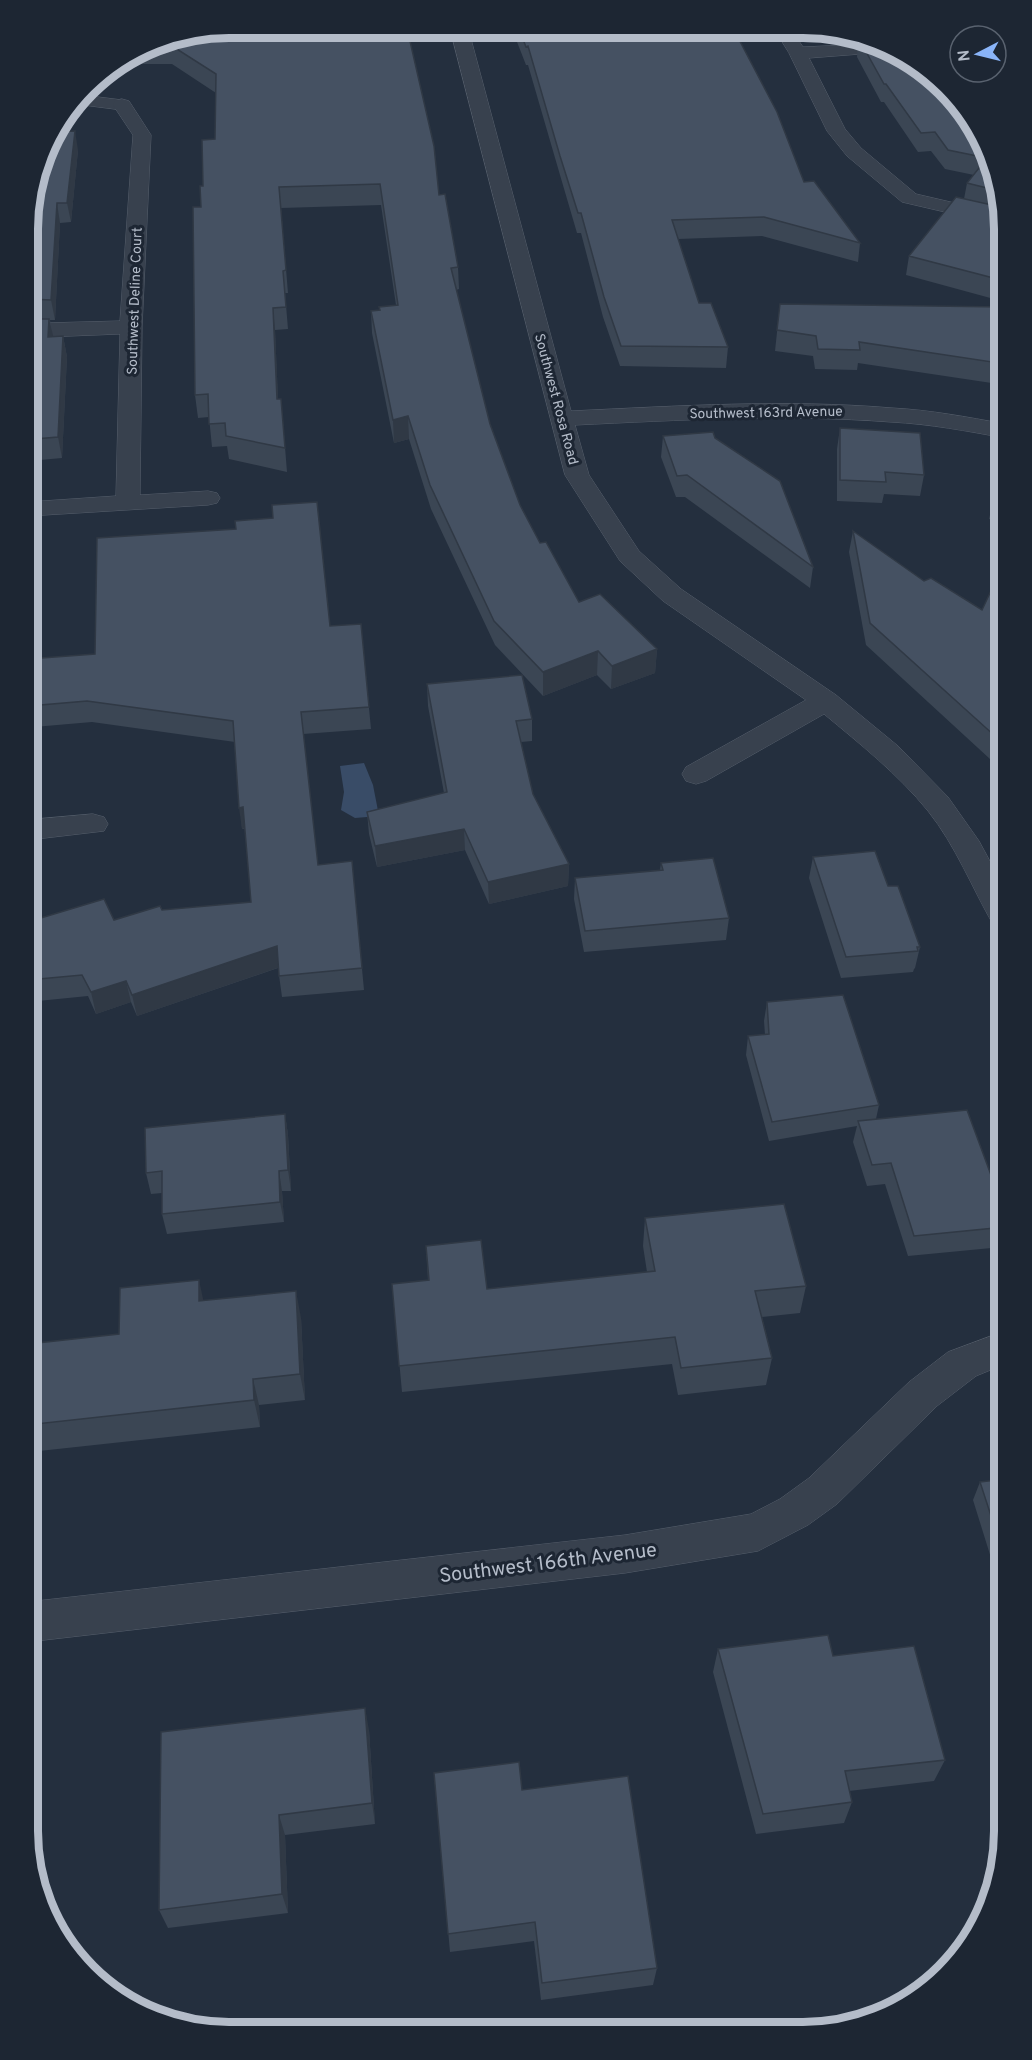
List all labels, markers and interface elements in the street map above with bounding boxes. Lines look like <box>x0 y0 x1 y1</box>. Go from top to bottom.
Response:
north arrow <box>948 24 1008 84</box>
text: N <box>954 49 976 63</box>
street label: Southwest Deline Court <box>124 227 147 375</box>
street label: Southwest Rosa Road <box>530 332 581 467</box>
street label: Southwest 163rd Avenue <box>689 404 843 423</box>
street label: Southwest 166th Avenue <box>438 1538 658 1590</box>

